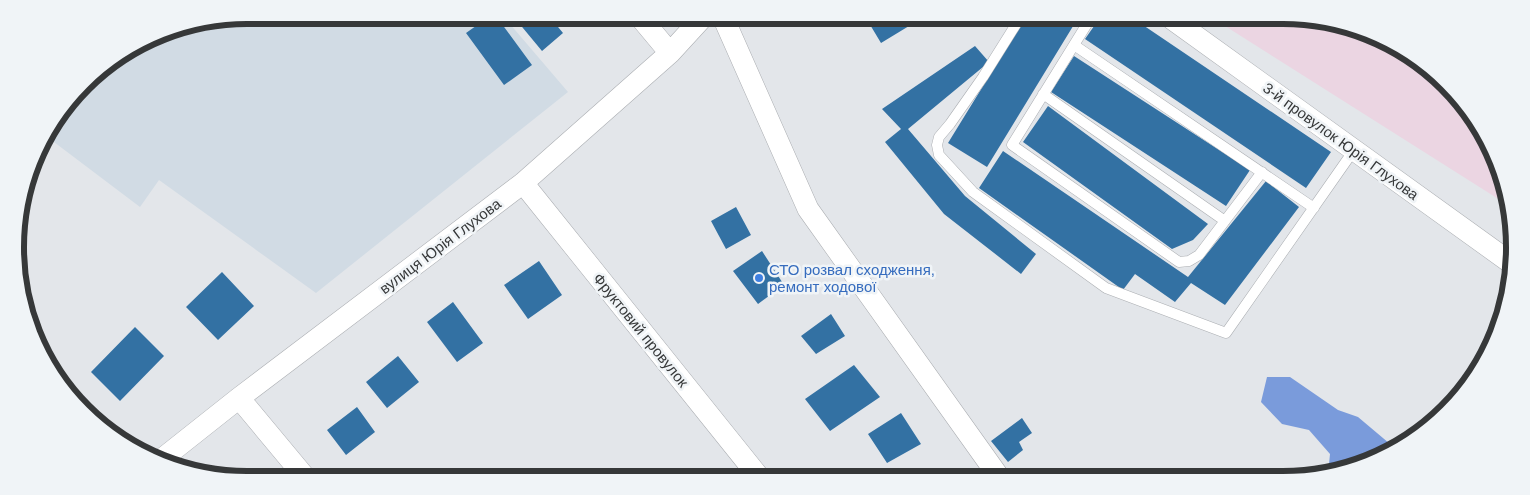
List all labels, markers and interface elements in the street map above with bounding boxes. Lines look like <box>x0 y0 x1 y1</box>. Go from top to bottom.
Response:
street label: 3-й провулок Юрія Глухова <box>1260 79 1423 204</box>
street label: вулиця Юрія Глухова <box>376 194 504 297</box>
place label: СТО розвал сходження, ремонт ходової <box>769 261 935 295</box>
street label: Фруктовий провулок <box>590 270 692 391</box>
marker: СТО розвал сходження, ремонт ходової <box>753 272 765 284</box>

